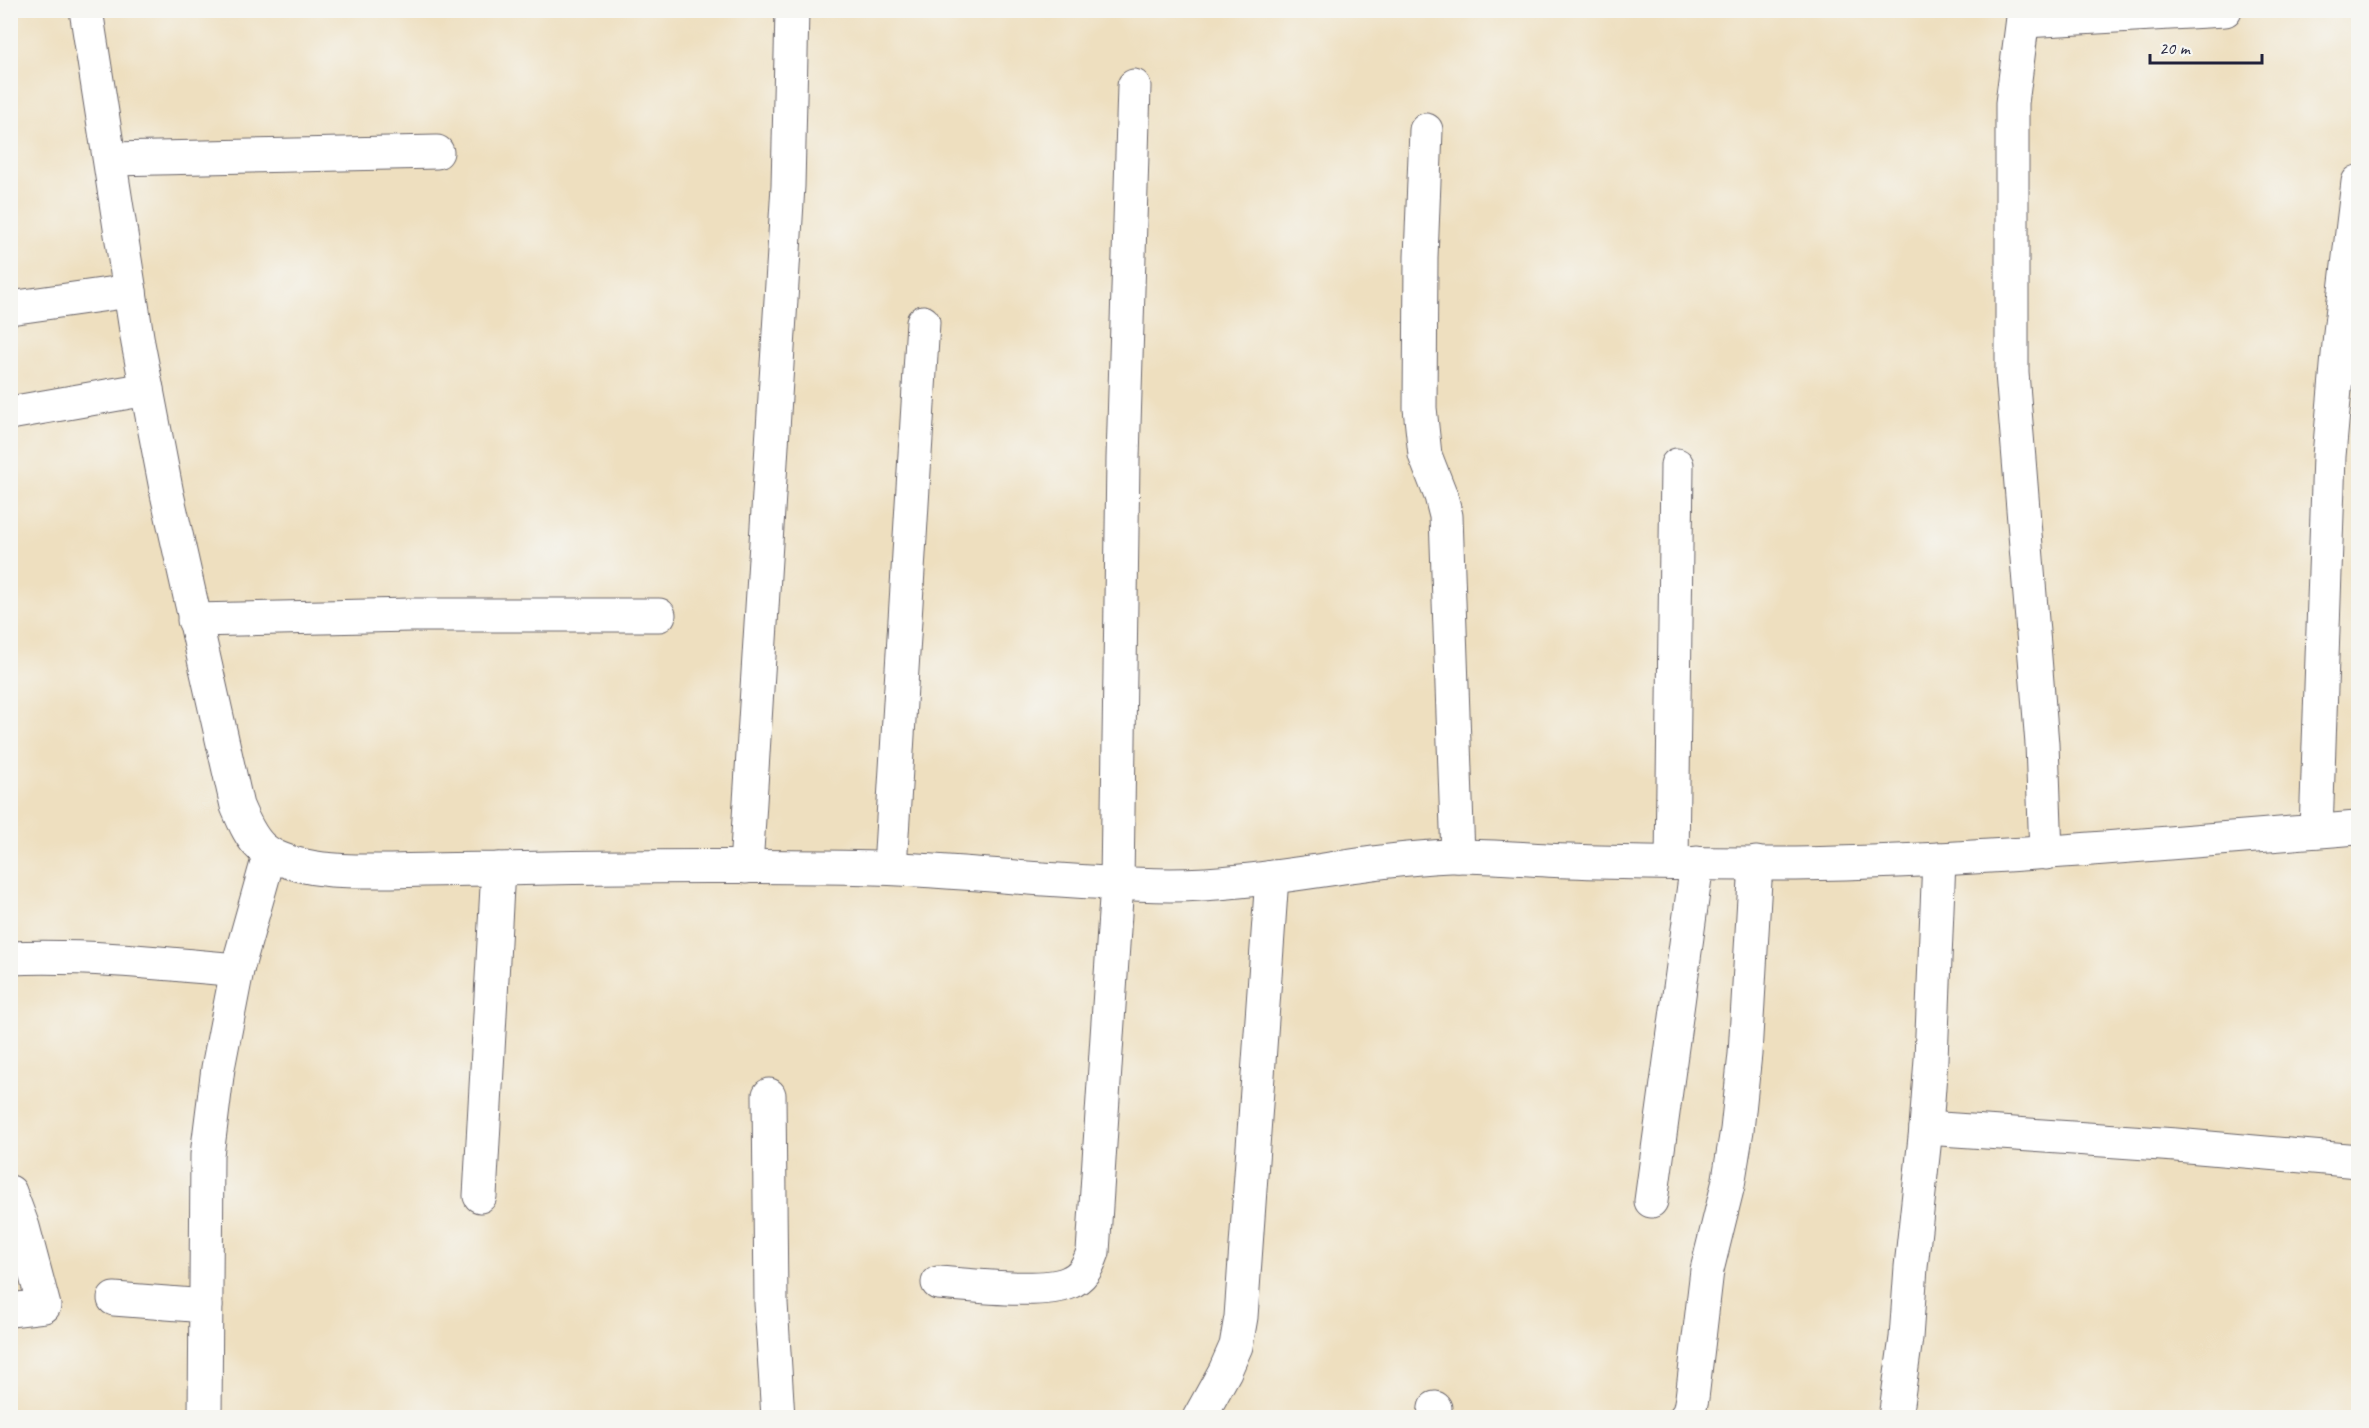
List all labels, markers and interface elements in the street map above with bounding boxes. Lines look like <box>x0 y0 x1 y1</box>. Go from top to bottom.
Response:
scale bar <box>2150 27 2262 65</box>
text: 20 m <box>2159 37 2192 59</box>

